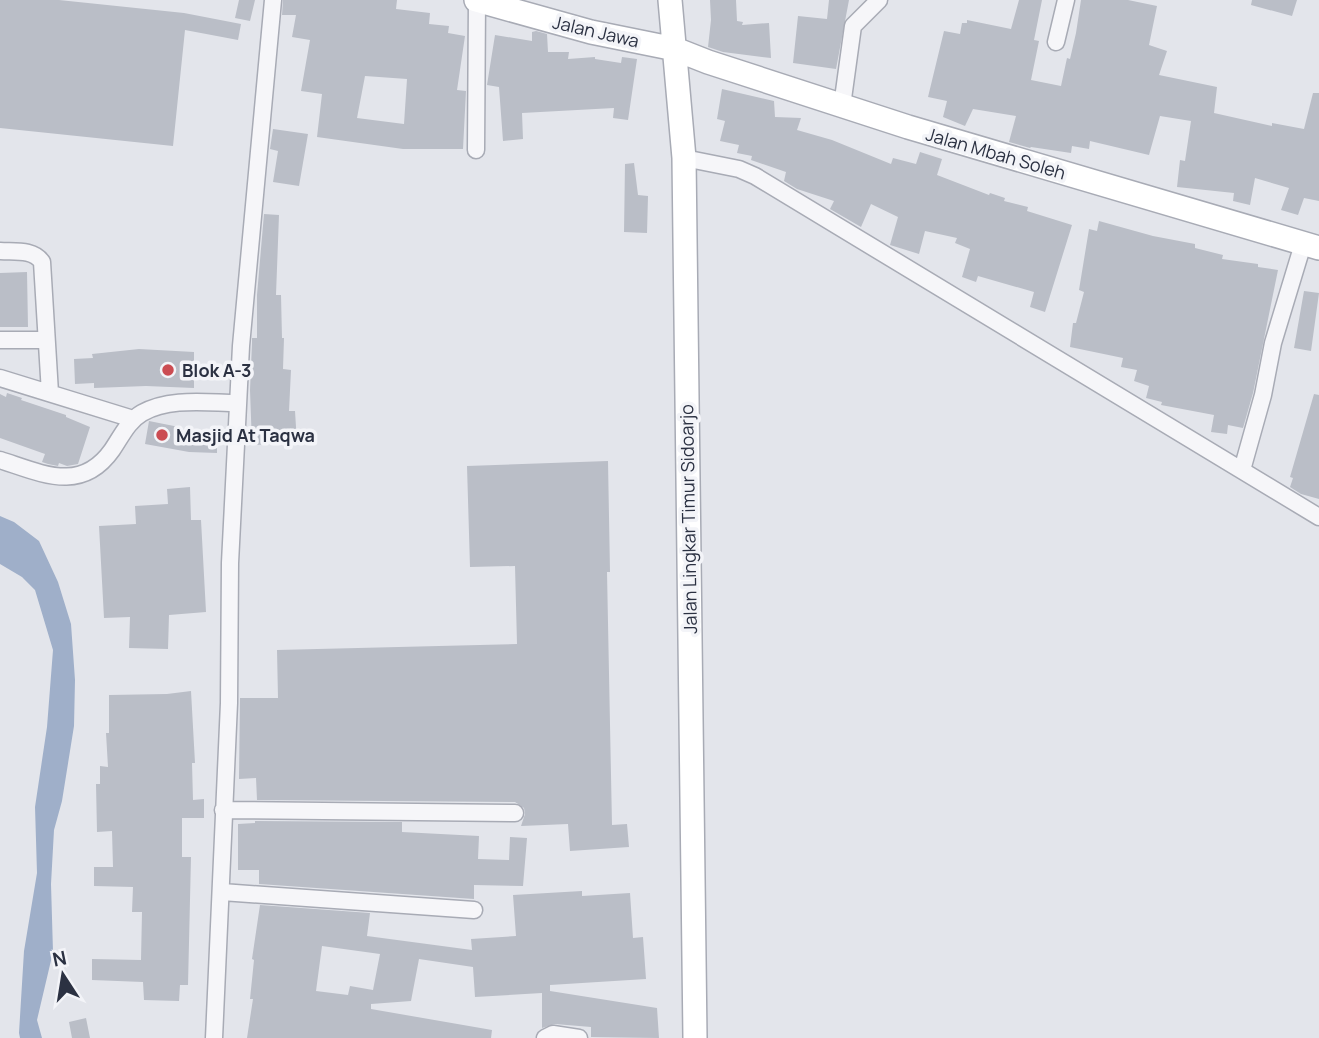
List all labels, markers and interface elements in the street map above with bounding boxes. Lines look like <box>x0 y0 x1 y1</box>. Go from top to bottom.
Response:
street label: Jalan Jawa <box>550 9 642 53</box>
street label: Jalan Mbah Soleh <box>923 122 1069 184</box>
place label: Blok A-3 <box>182 358 251 382</box>
marker: Blok A-3 <box>160 362 176 378</box>
street label: Jalan Lingkar Timur Sidoarjo <box>674 404 702 634</box>
place label: Masjid At Taqwa <box>176 423 315 447</box>
marker: Masjid At Taqwa <box>154 427 170 443</box>
north arrow <box>28 940 98 1010</box>
text: N <box>50 944 69 973</box>

